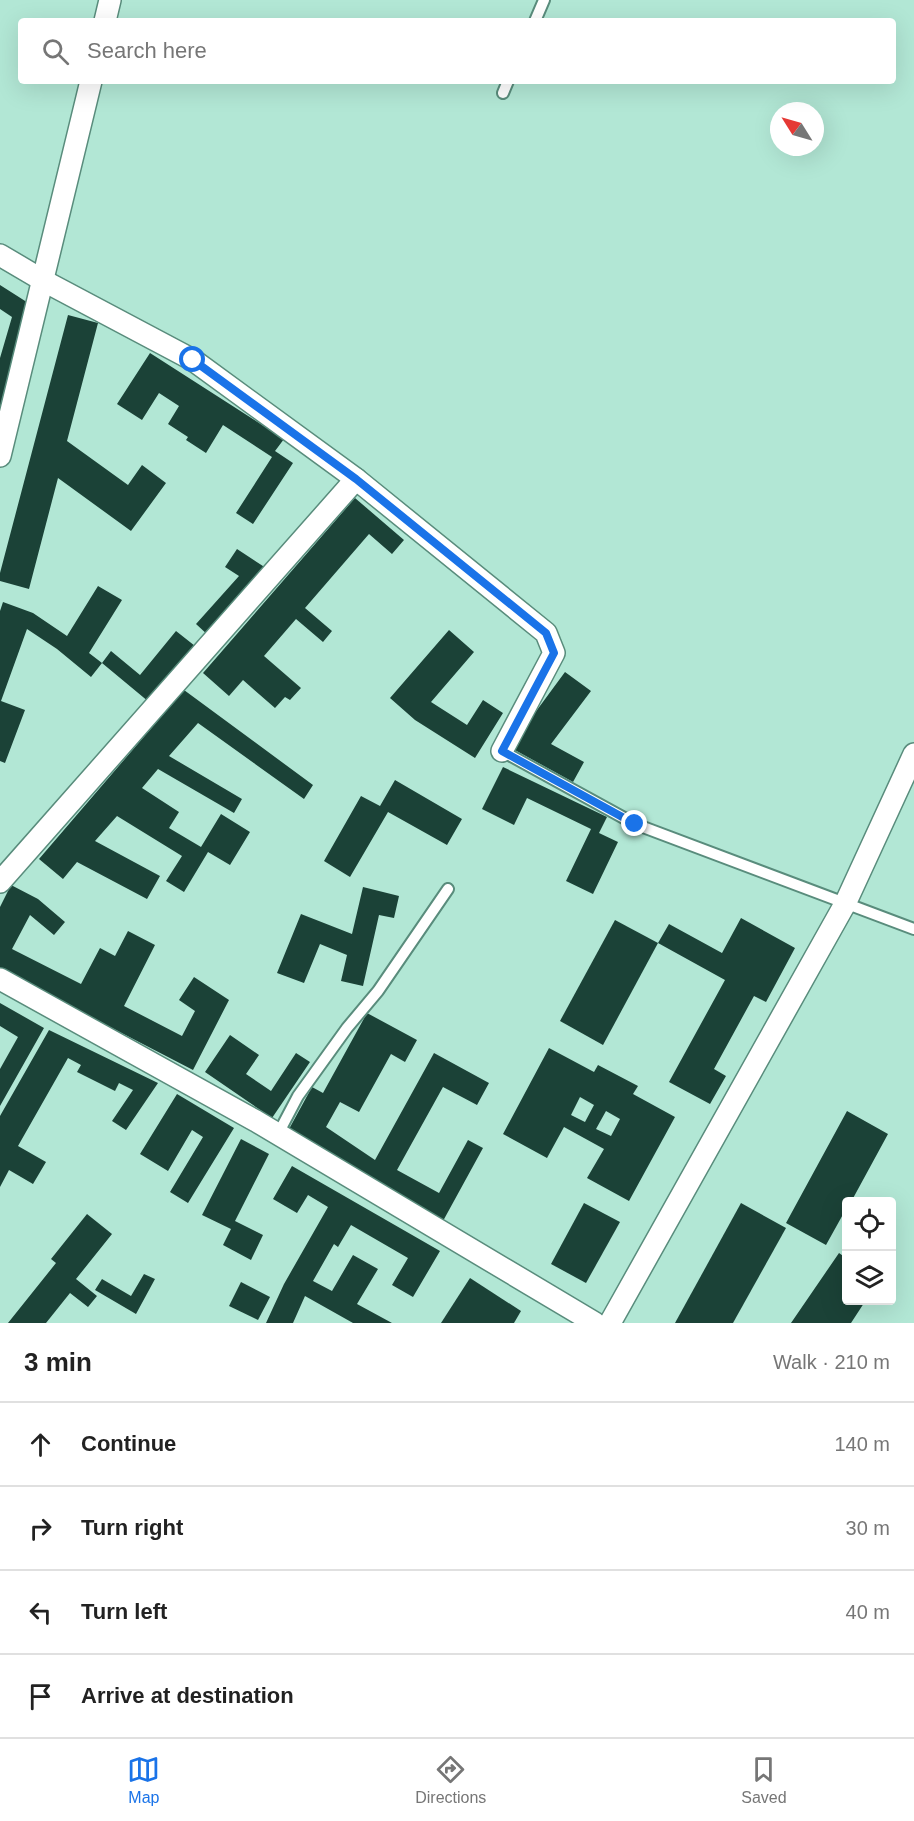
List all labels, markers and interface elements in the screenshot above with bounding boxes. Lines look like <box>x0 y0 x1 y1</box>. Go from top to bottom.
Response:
search box <box>18 18 896 84</box>
icon: search <box>39 35 72 68</box>
text: Search here <box>87 38 207 63</box>
north arrow <box>770 102 824 156</box>
route start <box>179 346 205 372</box>
route end <box>621 810 647 836</box>
map controls <box>842 1197 896 1305</box>
button: locate <box>842 1197 896 1251</box>
button: layers <box>842 1251 896 1305</box>
text: 3 min <box>24 1347 92 1377</box>
text: Walk · 210 m <box>773 1351 890 1373</box>
icon: ahead <box>24 1428 57 1461</box>
text: Continue <box>81 1431 176 1456</box>
text: 140 m <box>834 1433 890 1455</box>
icon: right <box>24 1512 57 1545</box>
text: Turn right <box>81 1515 183 1540</box>
text: 30 m <box>846 1517 890 1539</box>
icon: left <box>24 1596 57 1629</box>
text: Turn left <box>81 1599 167 1624</box>
text: 40 m <box>846 1601 890 1623</box>
icon: arrive <box>24 1680 57 1713</box>
text: Arrive at destination <box>81 1683 294 1708</box>
tab: Map <box>127 1753 160 1807</box>
tab: Directions <box>415 1753 486 1807</box>
tab: Saved <box>741 1753 787 1807</box>

